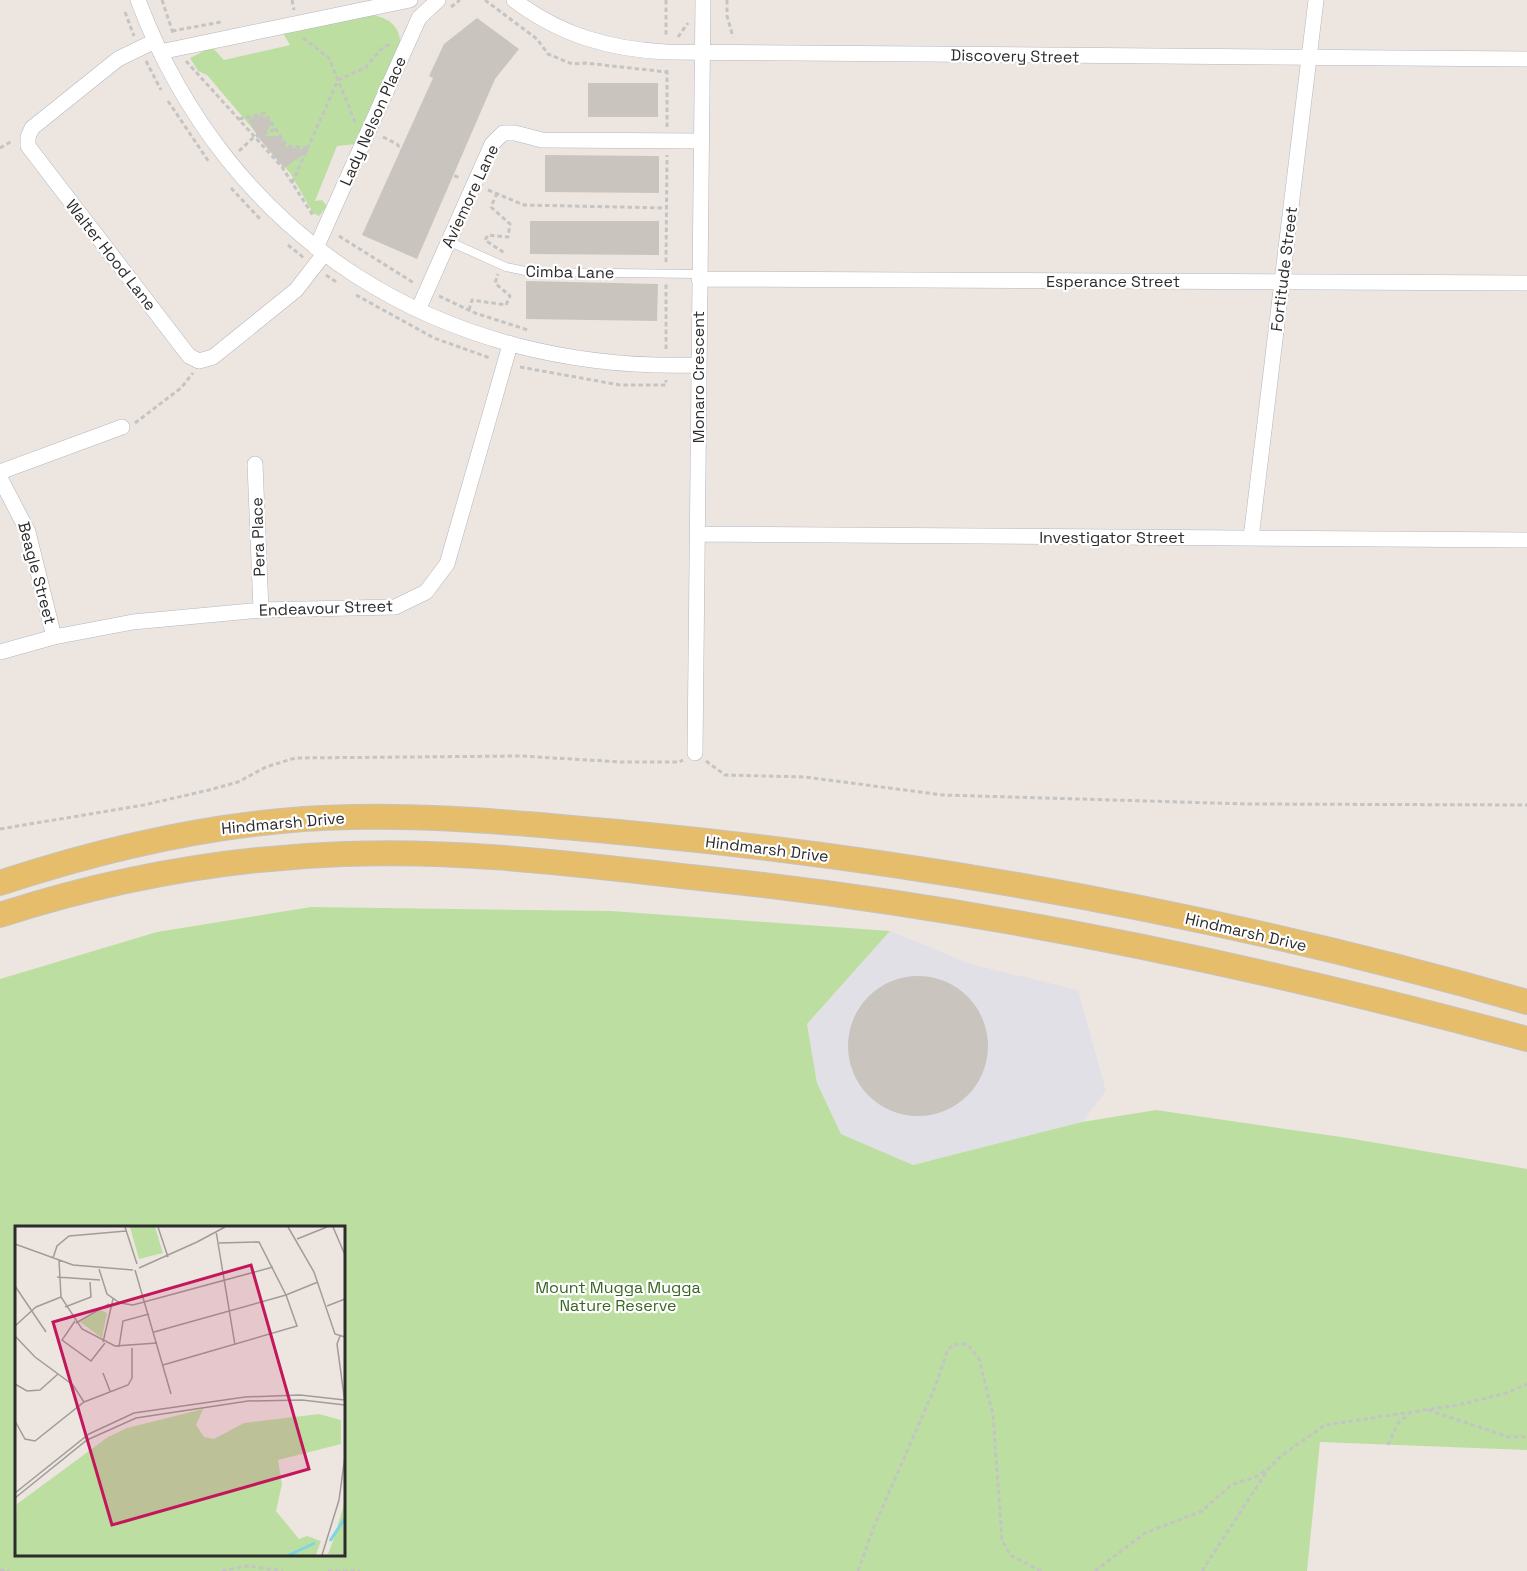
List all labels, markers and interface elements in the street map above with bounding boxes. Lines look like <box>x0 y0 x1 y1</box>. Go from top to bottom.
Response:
street label: Discovery Street <box>950 44 1080 68</box>
street label: Lady Nelson Place <box>335 53 411 189</box>
street label: Aviemore Lane <box>437 141 503 251</box>
street label: Walter Hood Lane <box>61 195 161 315</box>
street label: Fortitude Street <box>1266 205 1302 333</box>
street label: Cimba Lane <box>525 261 615 283</box>
street label: Esperance Street <box>1046 271 1180 292</box>
street label: Monaro Crescent <box>688 311 709 443</box>
street label: Pera Place <box>246 497 270 577</box>
street label: Beagle Street <box>13 519 61 627</box>
street label: Investigator Street <box>1039 527 1185 548</box>
street label: Endeavour Street <box>258 595 394 621</box>
street label: Hindmarsh Drive <box>220 807 346 839</box>
street label: Hindmarsh Drive <box>704 831 830 867</box>
street label: Hindmarsh Drive <box>1183 908 1309 956</box>
inset map <box>15 1226 345 1556</box>
park label: Mount Mugga Mugga Nature Reserve <box>535 1277 701 1316</box>

